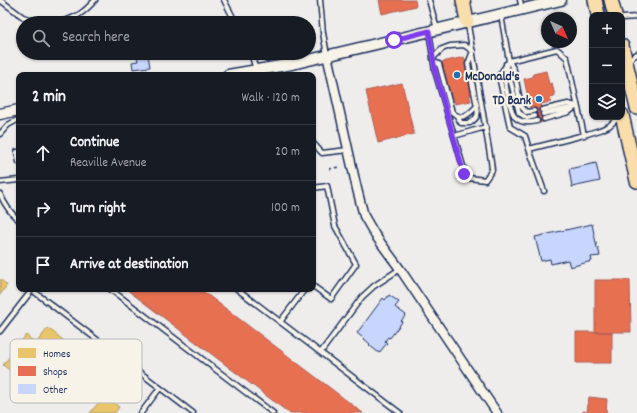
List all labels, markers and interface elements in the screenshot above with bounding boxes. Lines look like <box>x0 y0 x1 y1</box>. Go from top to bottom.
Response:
north arrow <box>541 12 577 48</box>
map controls <box>589 12 625 120</box>
button: + <box>589 12 625 48</box>
search box <box>16 16 316 60</box>
icon: search <box>30 27 52 49</box>
text: Search here <box>62 27 130 49</box>
route start <box>385 31 403 49</box>
button: − <box>589 48 625 84</box>
place label: McDonald's <box>465 68 520 87</box>
marker: McDonald's <box>452 70 462 80</box>
button: layers <box>589 84 625 120</box>
text: 2 min <box>32 86 66 110</box>
text: Walk · 120 m <box>242 89 300 108</box>
place label: TD Bank <box>493 92 532 111</box>
marker: TD Bank <box>534 94 544 104</box>
text: Continue <box>70 132 119 154</box>
icon: ahead <box>32 142 54 164</box>
text: 20 m <box>275 143 300 162</box>
text: Reaville Avenue <box>70 154 146 173</box>
route end <box>455 165 473 183</box>
icon: right <box>32 198 54 220</box>
text: Turn right <box>70 198 126 220</box>
text: 100 m <box>271 199 300 218</box>
icon: arrive <box>32 254 54 276</box>
text: Arrive at destination <box>70 254 188 276</box>
legend <box>10 339 142 403</box>
text: Homes <box>43 347 71 363</box>
text: Shops <box>43 365 68 381</box>
text: Other <box>43 383 68 399</box>

